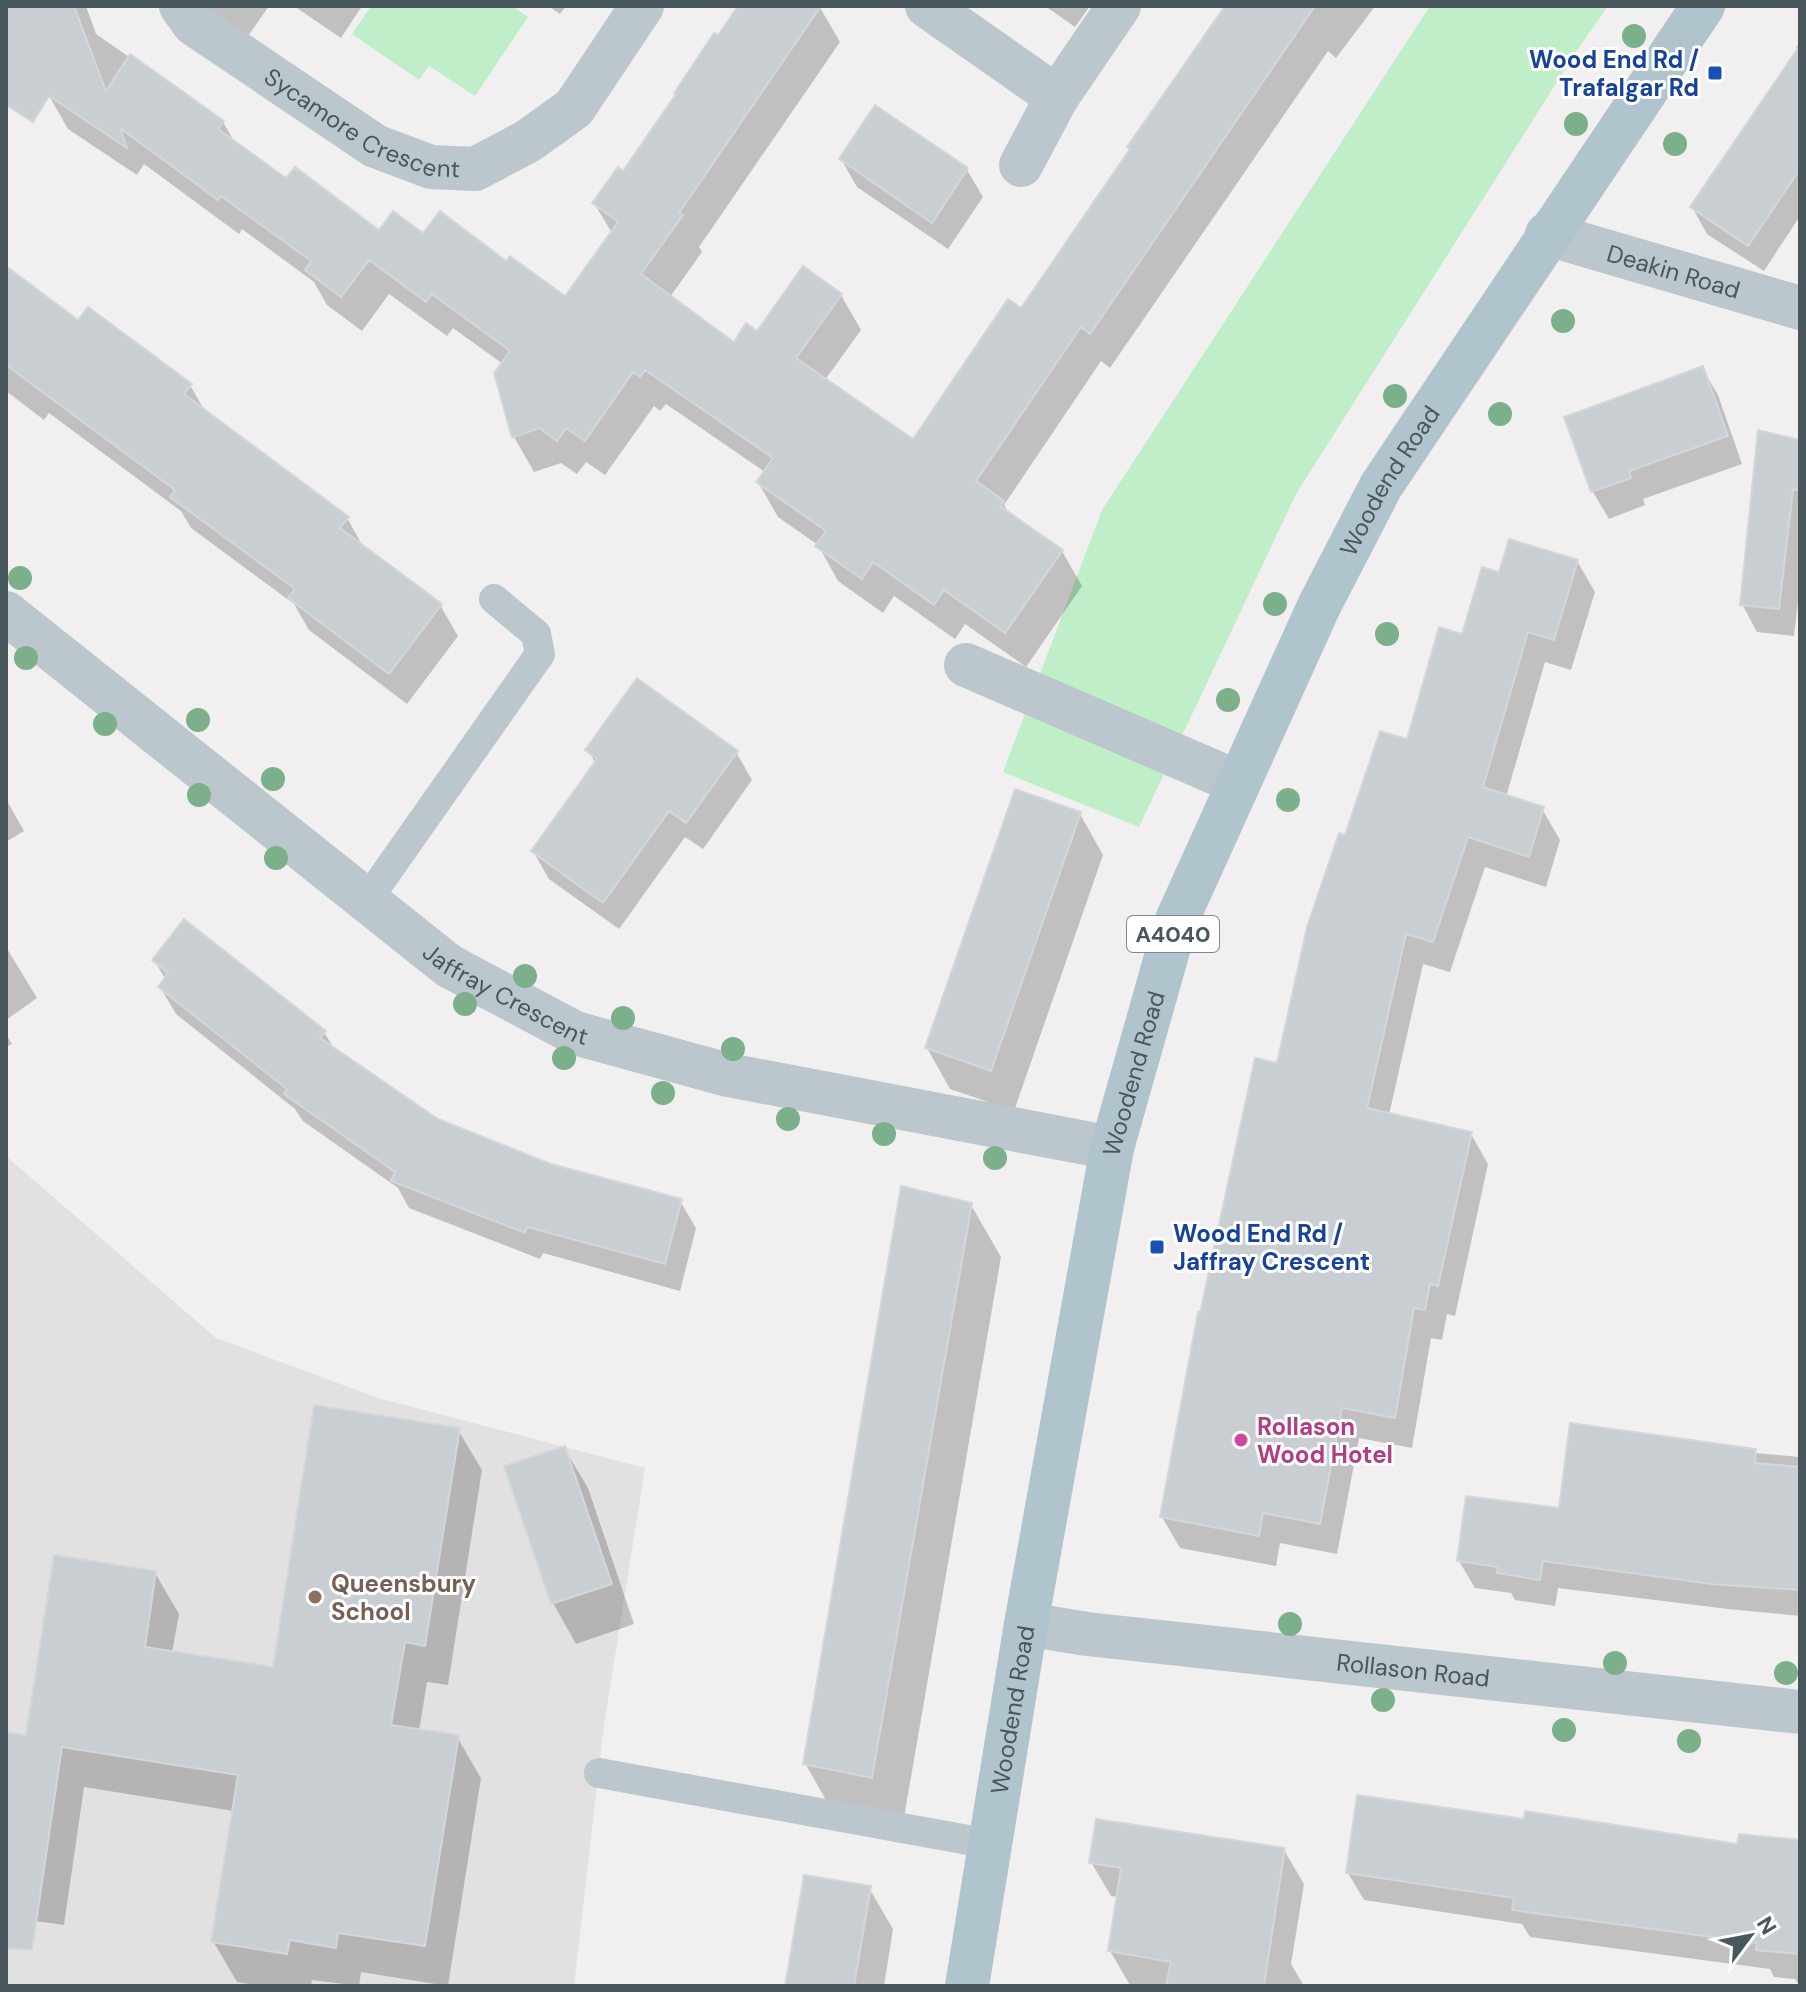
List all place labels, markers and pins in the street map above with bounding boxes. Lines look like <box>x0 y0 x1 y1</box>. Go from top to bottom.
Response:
place label: Wood End Rd / Trafalgar Rd <box>1529 44 1699 103</box>
marker: Wood End Rd / Trafalgar Rd <box>1706 64 1724 82</box>
place label: Wood End Rd / Jaffray Crescent <box>1173 1218 1370 1277</box>
marker: Wood End Rd / Jaffray Crescent <box>1148 1238 1166 1256</box>
place label: Rollason Wood Hotel <box>1257 1411 1393 1470</box>
marker: Rollason Wood Hotel <box>1232 1431 1250 1449</box>
place label: Queensbury School <box>331 1568 476 1627</box>
marker: Queensbury School <box>306 1588 324 1606</box>

